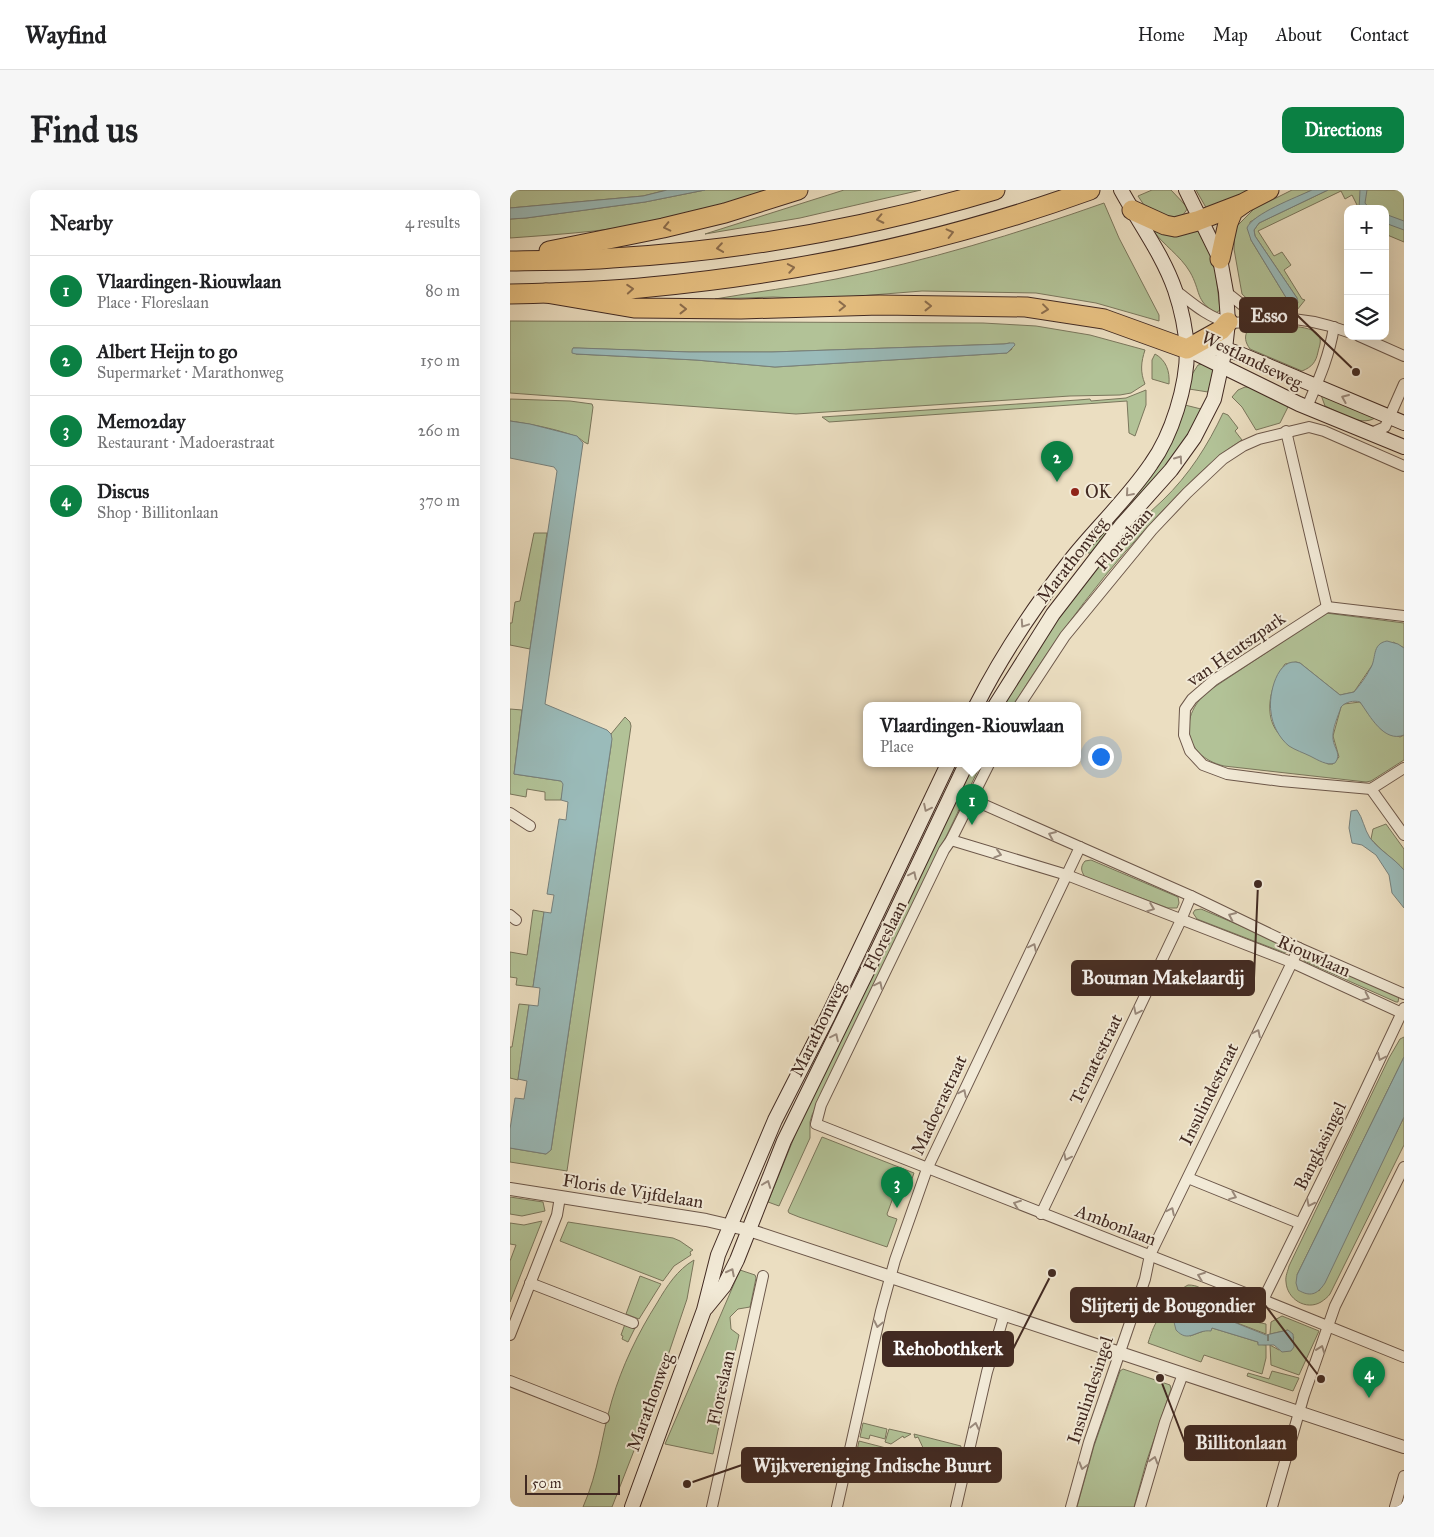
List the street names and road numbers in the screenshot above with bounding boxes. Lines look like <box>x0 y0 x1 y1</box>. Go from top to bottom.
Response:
street label: Westlandseweg <box>1197 326 1307 395</box>
street label: Floreslaan <box>1091 503 1157 575</box>
street label: Marathonweg <box>1032 512 1114 608</box>
street label: van Heutszpark <box>1182 607 1290 692</box>
street label: Floreslaan <box>858 897 912 975</box>
street label: Riouwlaan <box>1274 930 1354 982</box>
street label: Marathonweg <box>786 977 852 1081</box>
street label: Ternatestraat <box>1065 1010 1128 1108</box>
street label: Insulindestraat <box>1175 1039 1243 1149</box>
street label: Madoerastraat <box>906 1051 972 1158</box>
street label: Bangkasingel <box>1289 1098 1352 1194</box>
street label: Floris de Vijfdelaan <box>561 1169 705 1213</box>
street label: Ambonlaan <box>1072 1199 1160 1251</box>
street label: Insulindesingel <box>1062 1333 1119 1447</box>
street label: Floreslaan <box>702 1348 740 1428</box>
street label: Marathonweg <box>622 1349 679 1455</box>

